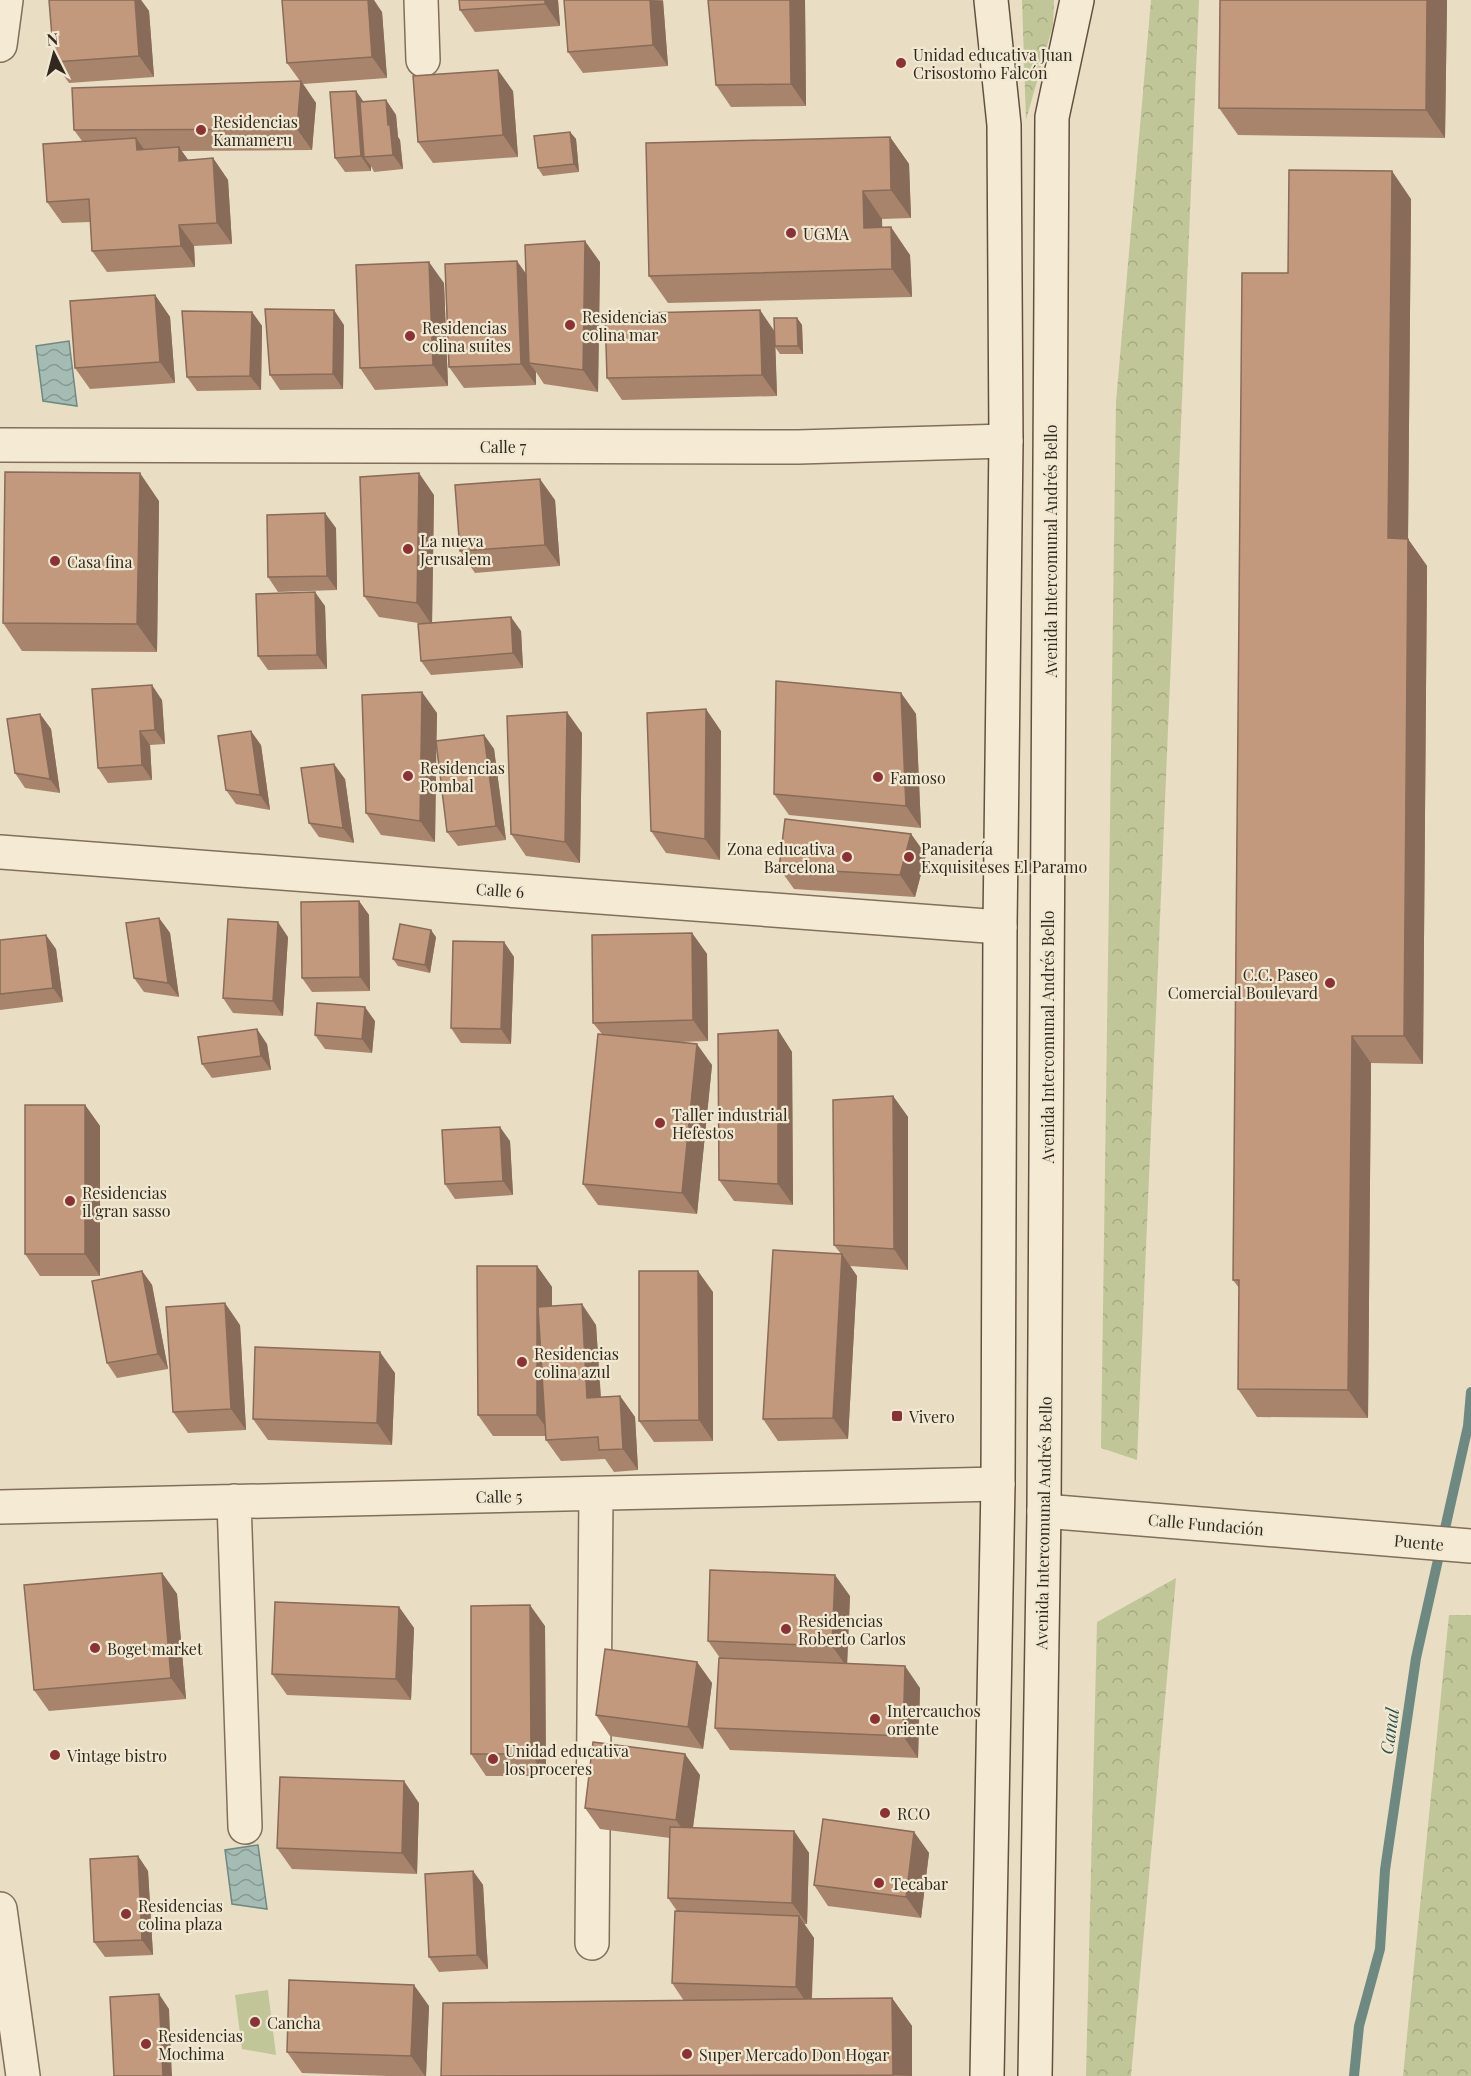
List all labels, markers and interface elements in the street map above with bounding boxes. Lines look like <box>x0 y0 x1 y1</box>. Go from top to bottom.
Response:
north arrow <box>24 24 84 84</box>
text: N <box>46 27 60 50</box>
place label: Unidad educativa Juan Crisostomo Falcón <box>913 44 1073 83</box>
marker: Unidad educativa Juan Crisostomo Falcón <box>894 56 908 70</box>
place label: Residencias Kamameru <box>213 111 298 150</box>
marker: Residencias Kamameru <box>194 123 208 137</box>
place label: UGMA <box>803 223 850 244</box>
marker: UGMA <box>784 226 798 240</box>
place label: Residencias colina mar <box>582 306 667 345</box>
place label: Residencias colina suites <box>422 317 511 356</box>
marker: Residencias colina mar <box>563 318 577 332</box>
marker: Residencias colina suites <box>403 329 417 343</box>
street label: Avenida Intercomunal Andrés Bello <box>1040 424 1061 679</box>
street label: Calle 7 <box>480 436 527 457</box>
place label: La nueva Jerusalem <box>419 530 491 569</box>
marker: La nueva Jerusalem <box>401 542 415 556</box>
place label: Casa fina <box>67 551 132 572</box>
marker: Casa fina <box>48 554 62 568</box>
place label: Residencias Pombal <box>420 757 505 796</box>
place label: Famoso <box>890 767 946 788</box>
marker: Residencias Pombal <box>401 769 415 783</box>
marker: Famoso <box>871 770 885 784</box>
place label: Zona educativa Barcelona <box>727 838 835 877</box>
place label: Panadería Exquisiteses El Paramo <box>921 838 1088 877</box>
marker: Zona educativa Barcelona <box>840 850 854 864</box>
marker: Panadería Exquisiteses El Paramo <box>902 850 916 864</box>
street label: Calle 6 <box>475 878 525 902</box>
street label: Avenida Intercomunal Andrés Bello <box>1037 910 1058 1165</box>
place label: C.C. Paseo Comercial Boulevard <box>1168 964 1318 1003</box>
marker: C.C. Paseo Comercial Boulevard <box>1323 976 1337 990</box>
place label: Taller industrial Hefestos <box>672 1104 788 1143</box>
marker: Taller industrial Hefestos <box>653 1116 667 1130</box>
place label: Residencias il gran sasso <box>82 1182 171 1221</box>
marker: Residencias il gran sasso <box>63 1194 77 1208</box>
place label: Residencias colina azul <box>534 1343 619 1382</box>
marker: Residencias colina azul <box>515 1355 529 1369</box>
street label: Avenida Intercomunal Andrés Bello <box>1030 1396 1056 1651</box>
place label: Vivero <box>908 1406 955 1427</box>
marker: Vivero <box>890 1409 904 1423</box>
street label: Calle 5 <box>475 1485 523 1507</box>
street label: Calle Fundación <box>1147 1508 1265 1540</box>
street label: Puente <box>1393 1529 1445 1555</box>
place label: Residencias Roberto Carlos <box>798 1610 906 1649</box>
marker: Residencias Roberto Carlos <box>779 1622 793 1636</box>
place label: Boget market <box>107 1638 203 1659</box>
marker: Boget market <box>88 1641 102 1655</box>
place label: Intercauchos oriente <box>887 1700 981 1739</box>
water label: Canal <box>1374 1705 1404 1756</box>
marker: Intercauchos oriente <box>868 1712 882 1726</box>
place label: Unidad educativa los proceres <box>505 1740 629 1779</box>
place label: Vintage bistro <box>66 1745 167 1766</box>
marker: Vintage bistro <box>48 1748 62 1762</box>
marker: Unidad educativa los proceres <box>486 1752 500 1766</box>
place label: RCO <box>897 1803 930 1824</box>
marker: RCO <box>878 1806 892 1820</box>
place label: Tecabar <box>891 1873 948 1894</box>
marker: Tecabar <box>872 1876 886 1890</box>
place label: Residencias colina plaza <box>138 1895 223 1934</box>
marker: Residencias colina plaza <box>119 1907 133 1921</box>
place label: Cancha <box>267 2012 321 2033</box>
marker: Cancha <box>248 2015 262 2029</box>
place label: Residencias Mochima <box>158 2025 243 2064</box>
marker: Residencias Mochima <box>139 2037 153 2051</box>
place label: Super Mercado Don Hogar <box>699 2044 889 2065</box>
marker: Super Mercado Don Hogar <box>680 2047 694 2061</box>

